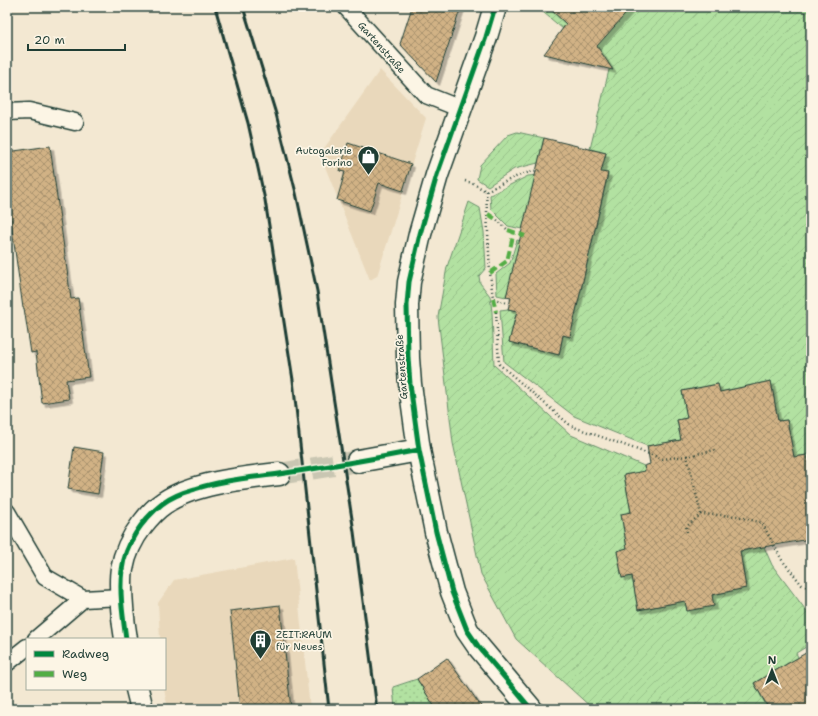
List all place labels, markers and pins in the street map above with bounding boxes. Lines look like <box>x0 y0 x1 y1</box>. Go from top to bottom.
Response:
shop icon: Autogalerie Forino <box>355 143 381 176</box>
place label: Autogalerie Forino <box>296 144 352 169</box>
building icon: ZEIT:RAUM für Neues <box>247 627 273 660</box>
place label: ZEIT:RAUM für Neues <box>276 628 332 653</box>

